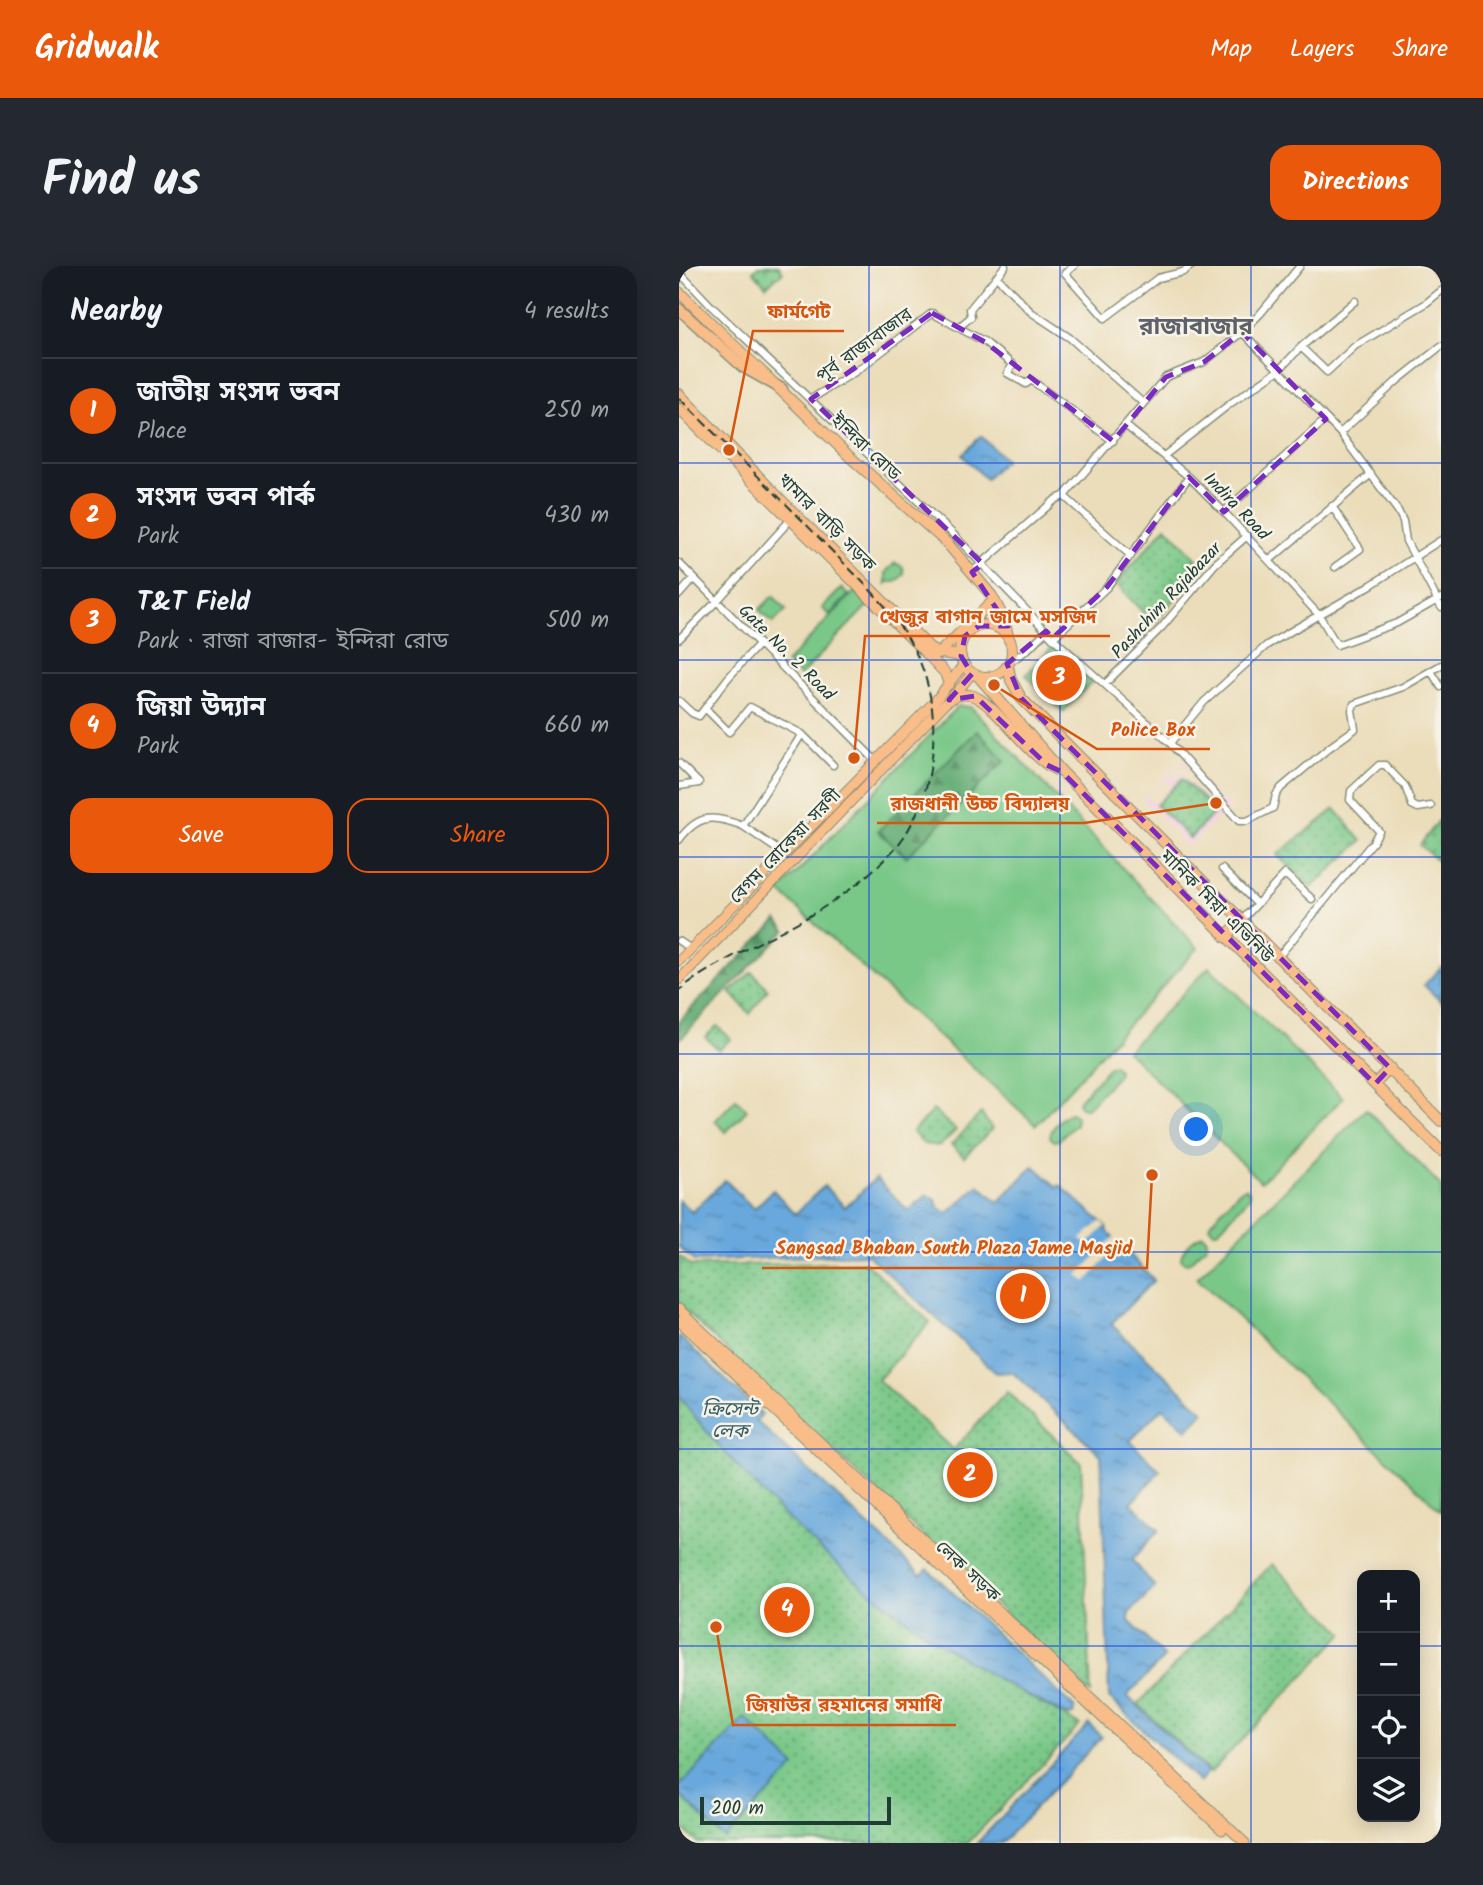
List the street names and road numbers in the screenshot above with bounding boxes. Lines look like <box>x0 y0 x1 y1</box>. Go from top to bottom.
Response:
street label: পূর্ব রাজাবাজার <box>811 301 919 391</box>
street label: ইন্দিরা রোড <box>822 407 907 489</box>
street label: Indira Road <box>1196 466 1277 549</box>
street label: খামার বাড়ি সড়ক <box>770 467 882 579</box>
street label: Pashchim Rajabazar <box>1105 535 1230 666</box>
street label: Gate No. 2 Road <box>731 598 842 709</box>
street label: বেগম রোকেয়া সরণী <box>723 782 849 912</box>
street label: মানিক মিয়া এভিনিউ <box>1151 843 1280 971</box>
street label: লেক সড়ক <box>928 1534 1006 1610</box>

